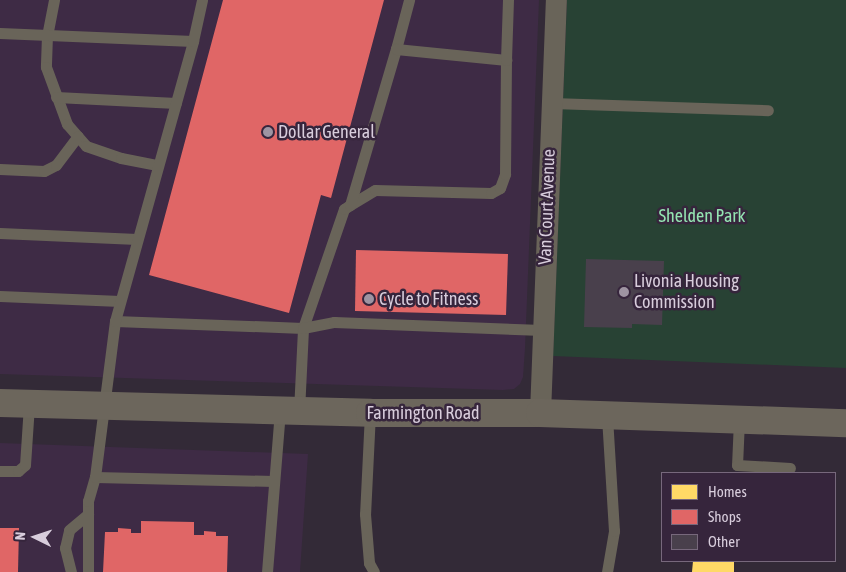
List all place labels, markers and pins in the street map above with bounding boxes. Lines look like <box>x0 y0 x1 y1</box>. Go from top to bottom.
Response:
place label: Dollar General <box>278 121 375 143</box>
marker: Dollar General <box>262 126 274 138</box>
place label: Livonia Housing Commission <box>634 271 739 314</box>
marker: Livonia Housing Commission <box>618 286 630 298</box>
place label: Cycle to Fitness <box>379 288 478 310</box>
marker: Cycle to Fitness <box>363 293 375 305</box>

